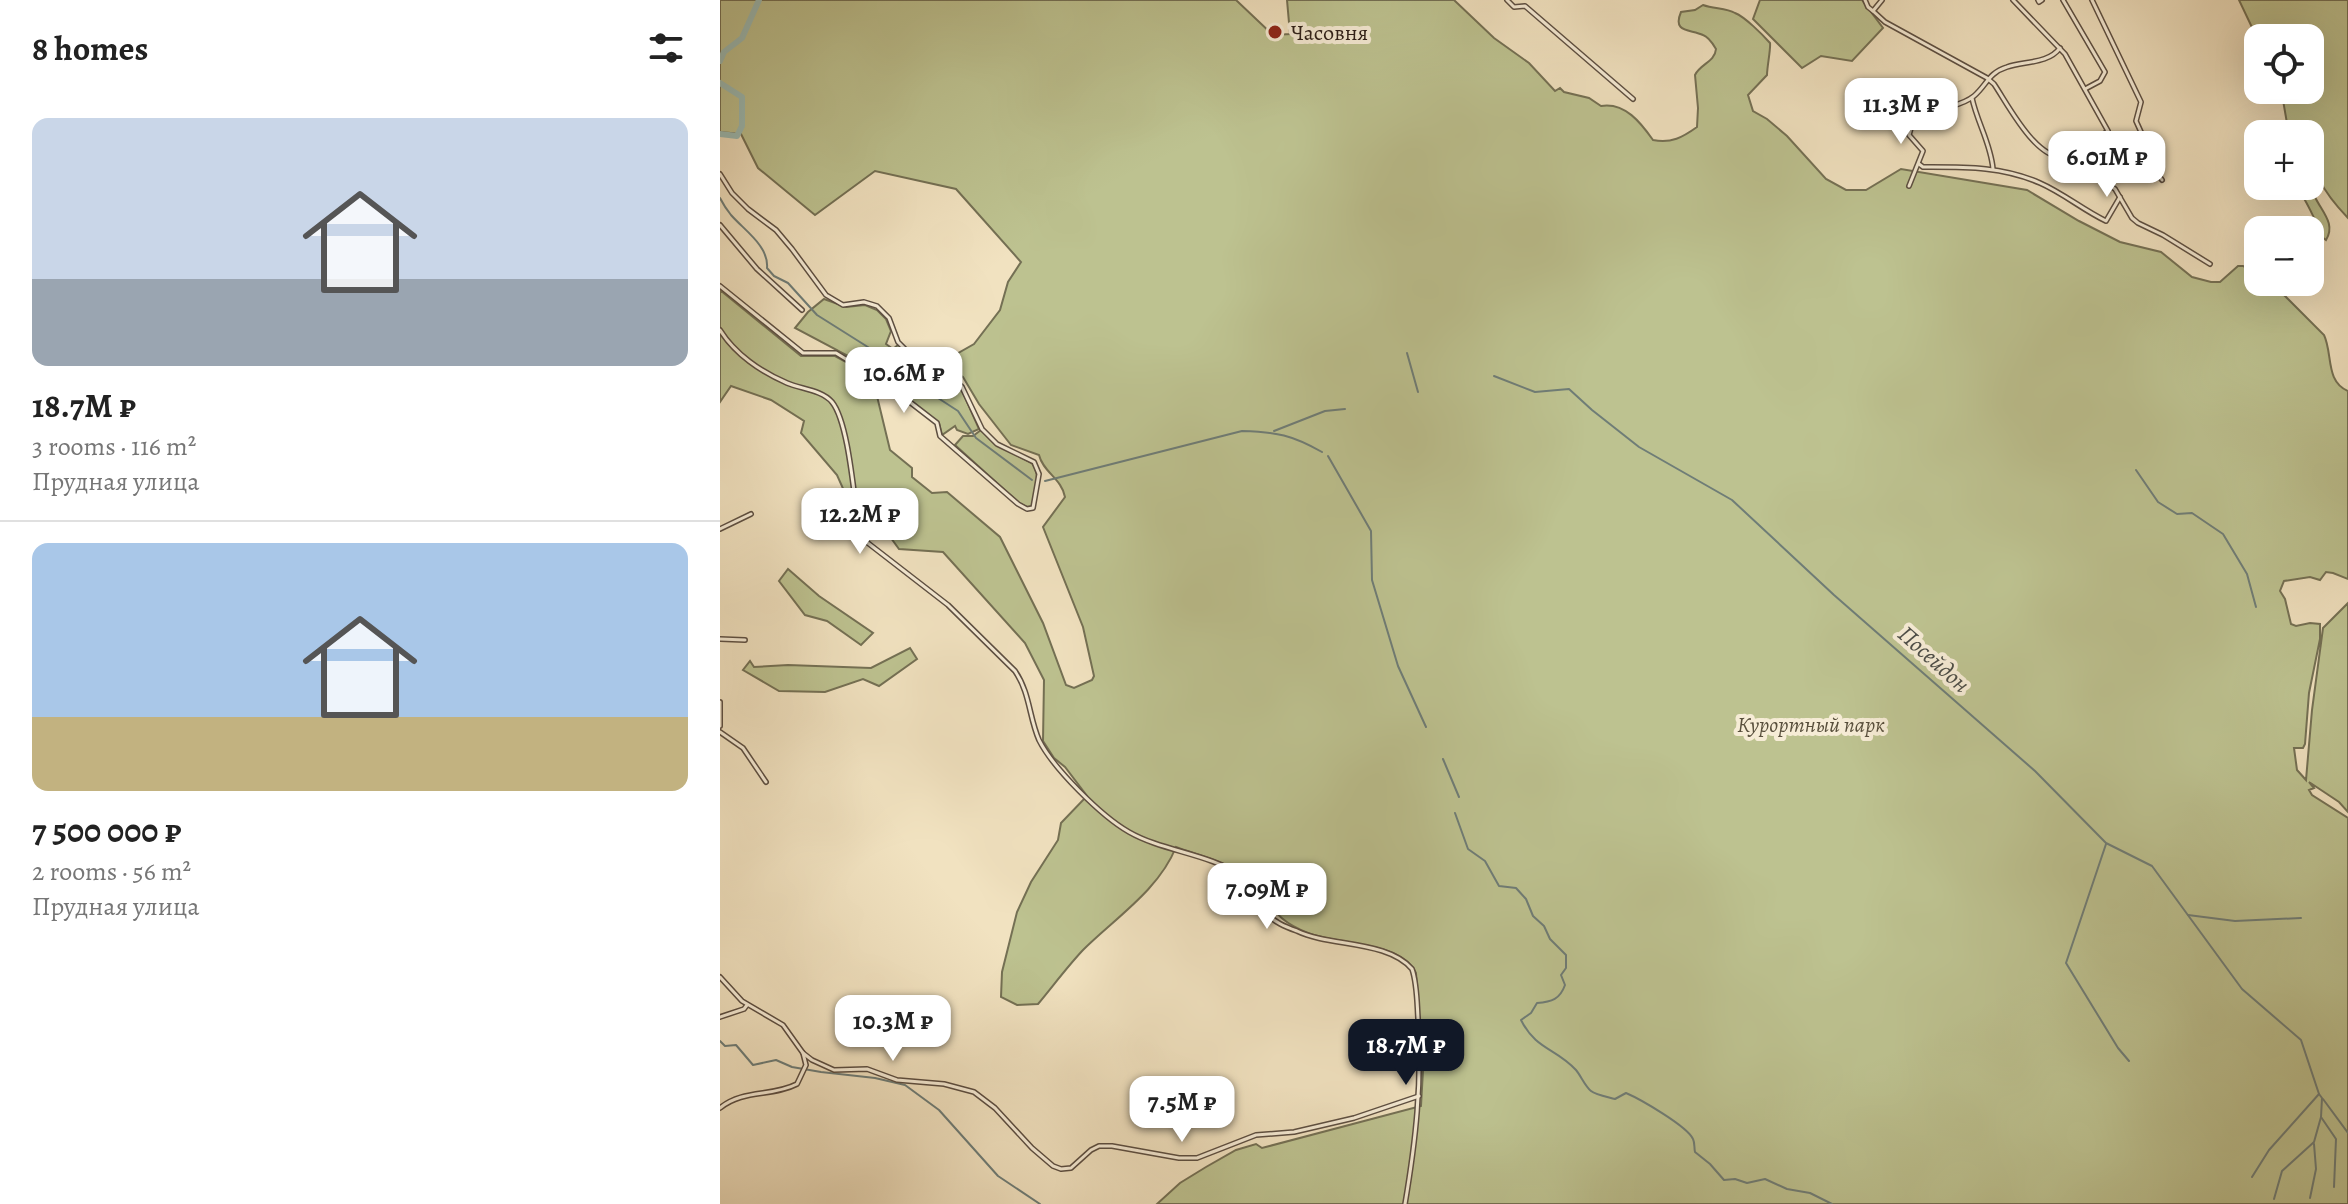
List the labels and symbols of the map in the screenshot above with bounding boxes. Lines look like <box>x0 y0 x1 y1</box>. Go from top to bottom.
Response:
place label: Часовня <box>1291 18 1368 48</box>
marker: Часовня <box>1266 23 1284 41</box>
pin: 11.3M ₽ <box>1827 78 1975 146</box>
pin: 6.01M ₽ <box>2033 131 2181 199</box>
pin: 10.6M ₽ <box>830 347 978 415</box>
pin: 12.2M ₽ <box>786 488 934 556</box>
water label: Посейдон <box>1891 618 1977 700</box>
park label: Курортный парк <box>1737 710 1885 740</box>
pin: 7.09M ₽ <box>1193 863 1341 931</box>
pin: 10.3M ₽ <box>819 995 967 1063</box>
pin: 18.7M ₽ <box>1332 1019 1480 1087</box>
pin: 7.5M ₽ <box>1117 1076 1247 1144</box>

